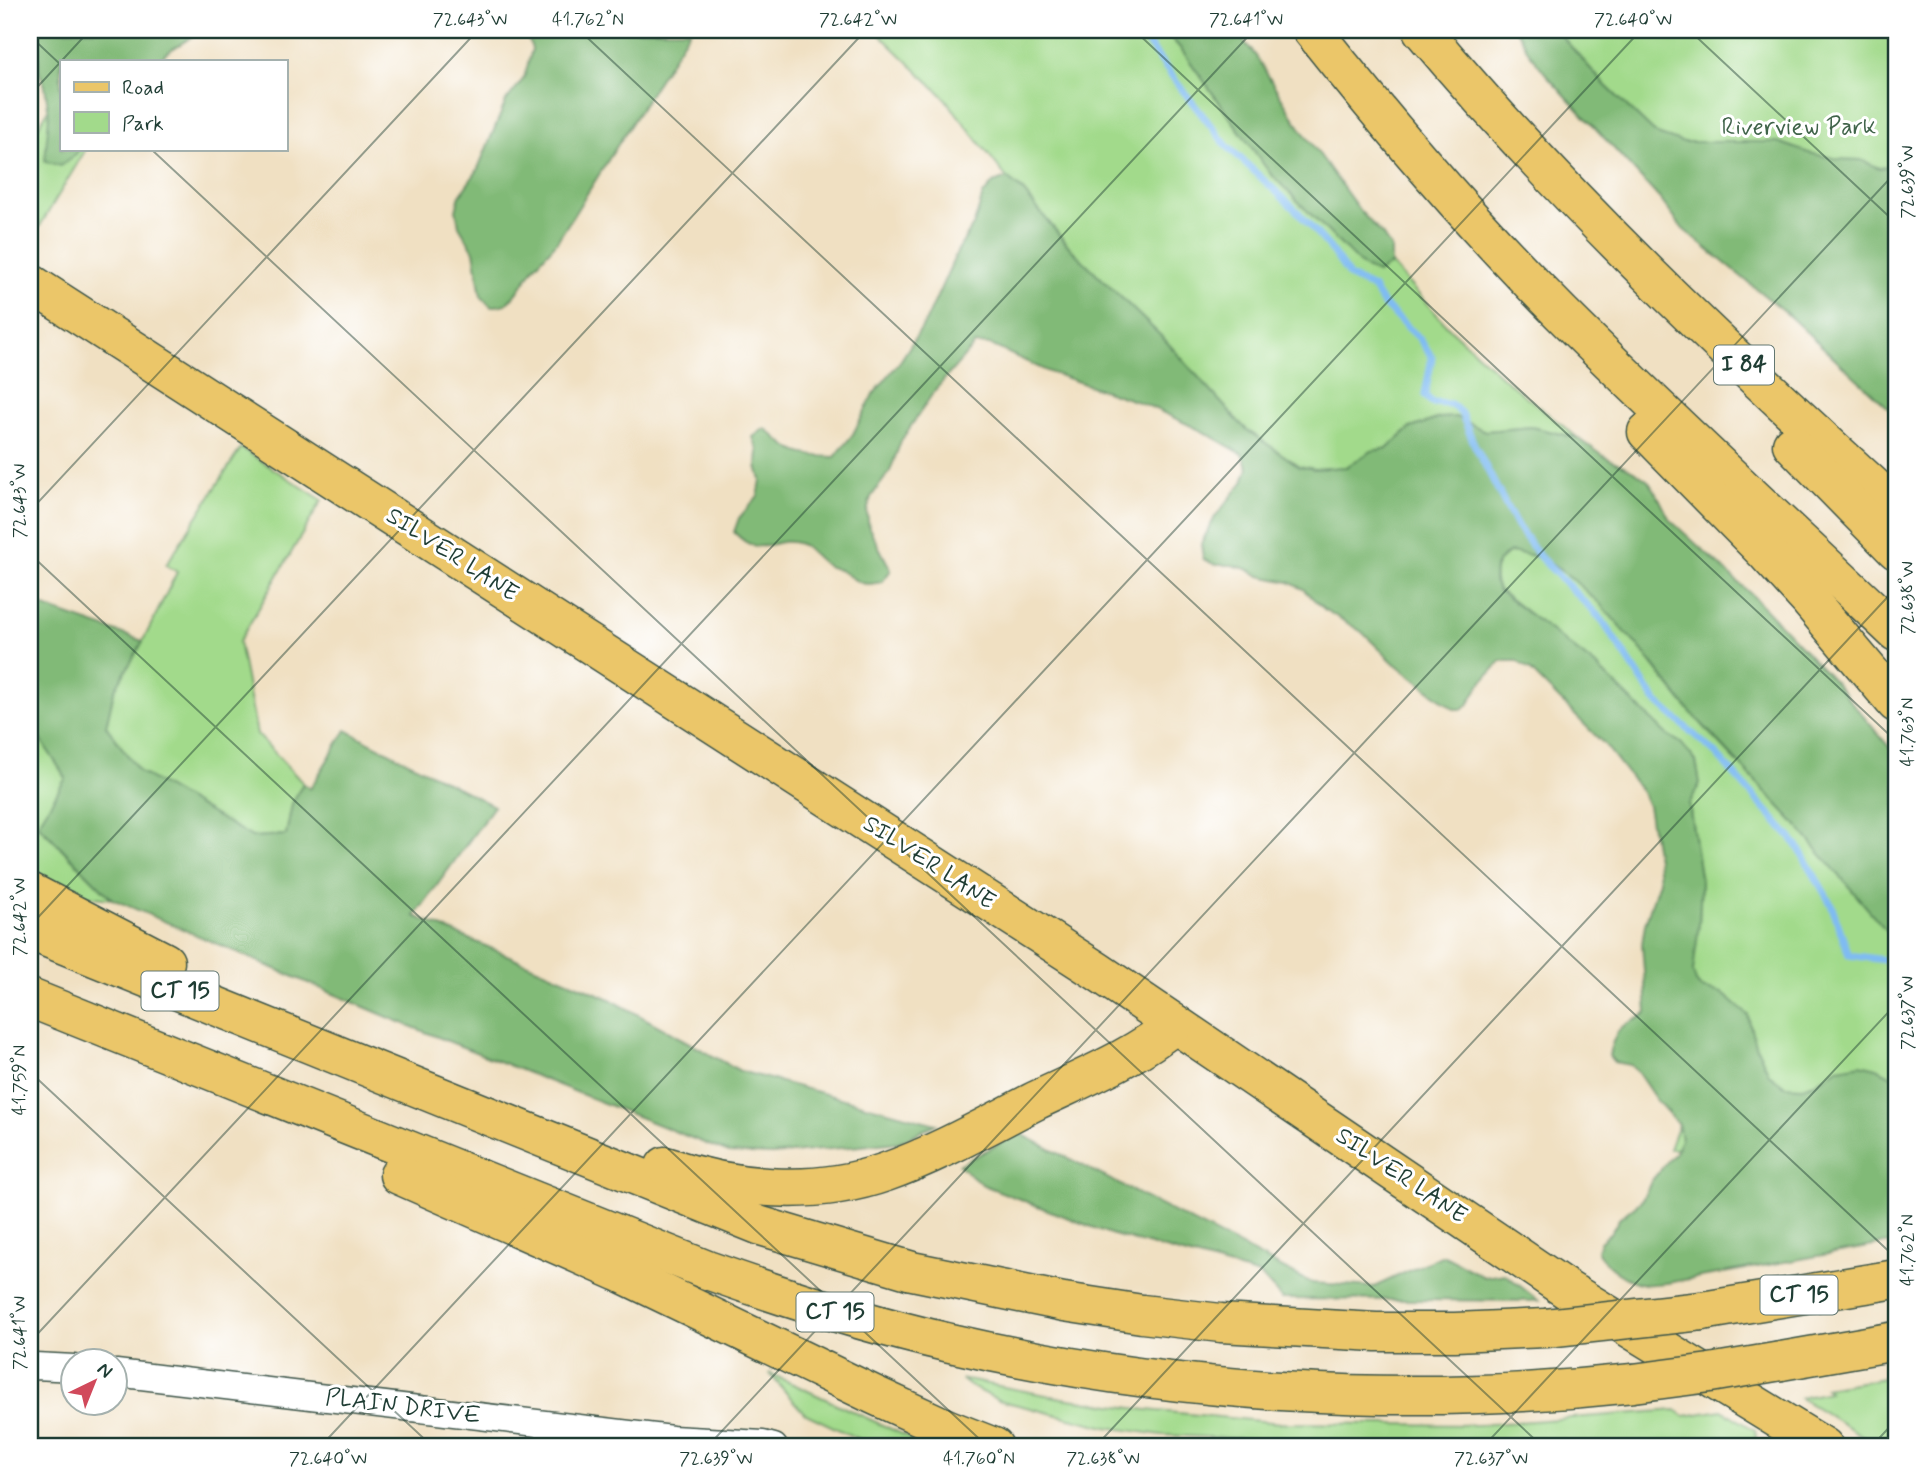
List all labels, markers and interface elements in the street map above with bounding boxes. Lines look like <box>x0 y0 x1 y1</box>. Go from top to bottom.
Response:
text: 72.643°W <box>433 8 507 32</box>
text: 41.762°N <box>552 8 624 32</box>
text: 72.642°W <box>819 8 897 32</box>
text: 72.641°W <box>1209 8 1283 32</box>
text: 72.640°W <box>1594 8 1672 32</box>
legend <box>60 60 287 150</box>
text: Road <box>122 74 164 102</box>
text: Park <box>122 110 164 138</box>
park label: Riverview Park <box>1722 112 1876 143</box>
text: 72.639°W <box>1896 145 1920 219</box>
road number: I 84 <box>1714 346 1774 384</box>
text: 72.643°W <box>8 464 32 538</box>
street label: SILVER LANE <box>380 501 524 609</box>
text: 72.638°W <box>1896 561 1920 635</box>
text: 41.763°N <box>1896 698 1920 766</box>
street label: SILVER LANE <box>857 809 1001 917</box>
text: 72.642°W <box>8 878 32 956</box>
road number: CT 15 <box>142 972 218 1010</box>
text: 72.637°W <box>1896 976 1920 1050</box>
text: 41.759°N <box>8 1045 32 1115</box>
street label: SILVER LANE <box>1329 1121 1473 1231</box>
text: 41.762°N <box>1896 1214 1920 1286</box>
road number: CT 15 <box>1760 1276 1838 1314</box>
road number: CT 15 <box>796 1292 874 1331</box>
text: 72.641°W <box>8 1296 32 1370</box>
north arrow <box>60 1348 130 1418</box>
text: N <box>91 1357 118 1384</box>
street label: PLAIN DRIVE <box>324 1382 482 1432</box>
text: 72.640°W <box>289 1447 367 1471</box>
text: 72.639°W <box>679 1447 753 1471</box>
text: 41.760°N <box>943 1447 1015 1471</box>
text: 72.638°W <box>1066 1447 1140 1471</box>
text: 72.637°W <box>1454 1447 1528 1471</box>

